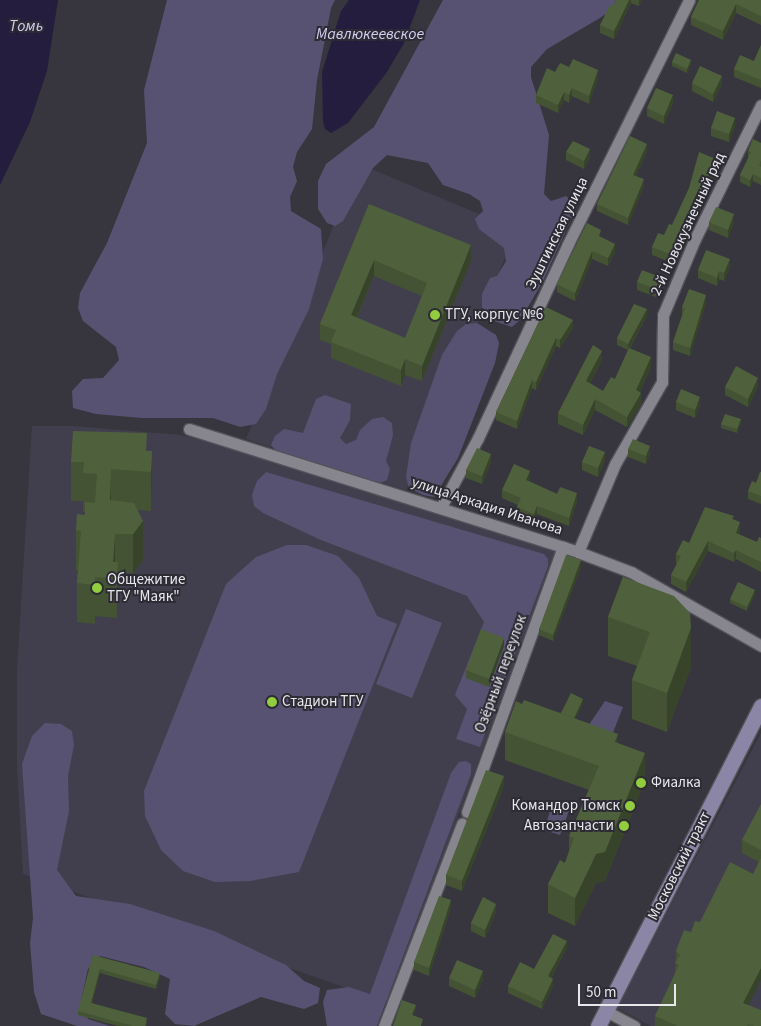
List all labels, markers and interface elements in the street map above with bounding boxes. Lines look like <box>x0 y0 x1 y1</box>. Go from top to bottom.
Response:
water label: Томь <box>9 16 43 36</box>
water label: Мавлюкеевское <box>316 24 424 44</box>
street label: 2-й Новокузнечный ряд <box>647 150 729 298</box>
street label: Эуштинская улица <box>522 174 592 292</box>
place label: ТГУ, корпус №6 <box>445 306 543 324</box>
marker: ТГУ, корпус №6 <box>429 309 441 321</box>
street label: улица Аркадия Иванова <box>409 473 565 539</box>
place label: Общежитие ТГУ "Маяк" <box>107 570 186 605</box>
marker: Общежитие ТГУ "Маяк" <box>91 582 103 594</box>
street label: Озёрный переулок <box>471 612 531 736</box>
place label: Стадион ТГУ <box>282 693 364 711</box>
marker: Стадион ТГУ <box>266 696 278 708</box>
place label: Фиалка <box>651 774 701 792</box>
marker: Фиалка <box>635 777 647 789</box>
place label: Командор Томск <box>511 797 620 815</box>
marker: Командор Томск <box>624 800 636 812</box>
street label: Московский тракт <box>644 809 714 923</box>
place label: Автозапчасти <box>524 817 614 835</box>
marker: Автозапчасти <box>618 820 630 832</box>
scale bar <box>581 974 678 1006</box>
text: 50 m <box>586 982 616 1003</box>

